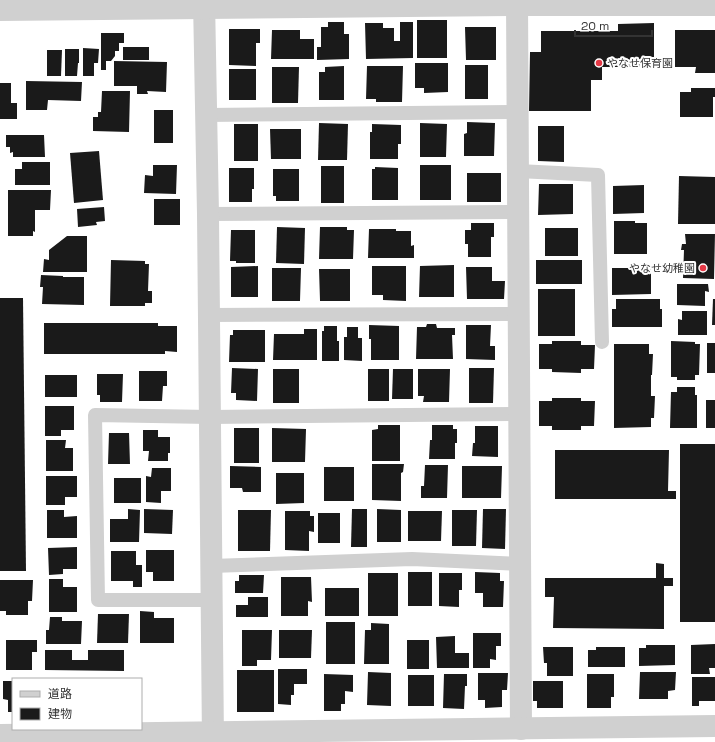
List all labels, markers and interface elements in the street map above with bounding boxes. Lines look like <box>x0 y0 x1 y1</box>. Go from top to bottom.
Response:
scale bar <box>575 12 652 38</box>
text: 20 m <box>581 18 609 34</box>
place label: やなせ保育園 <box>607 56 673 70</box>
marker: やなせ保育園 <box>594 58 604 68</box>
place label: やなせ幼稚園 <box>629 261 695 275</box>
marker: やなせ幼稚園 <box>698 263 708 273</box>
legend <box>12 678 142 730</box>
text: 道路 <box>48 686 72 702</box>
text: 建物 <box>48 706 72 722</box>

